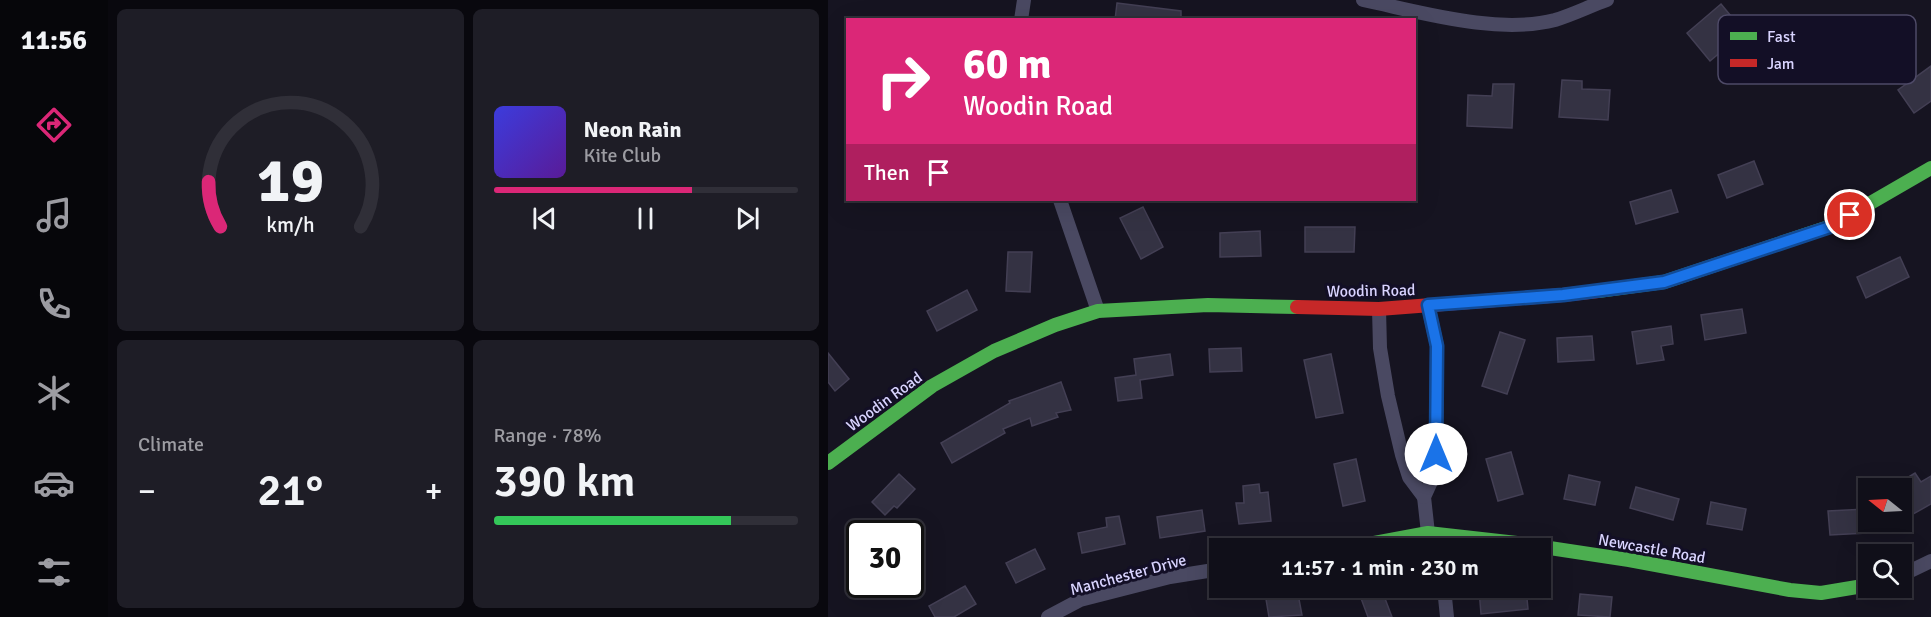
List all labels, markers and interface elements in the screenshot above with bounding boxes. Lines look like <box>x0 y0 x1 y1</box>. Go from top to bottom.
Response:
legend <box>1718 15 1916 84</box>
text: 11:56 <box>21 24 87 57</box>
text: Fast <box>1767 27 1796 47</box>
text: 60 m <box>963 39 1052 90</box>
icon: right <box>864 42 942 120</box>
text: Jam <box>1767 54 1795 74</box>
text: Woodin Road <box>963 90 1113 123</box>
icon: directions <box>33 104 75 146</box>
text: Neon Rain <box>584 116 681 143</box>
text: 19 <box>257 142 324 219</box>
text: Kite Club <box>584 143 661 168</box>
icon: arrive <box>922 156 955 189</box>
text: Then <box>864 159 910 186</box>
pin <box>1824 189 1875 240</box>
icon: music <box>33 194 75 236</box>
icon: arrive <box>1833 198 1866 231</box>
icon: previous <box>528 202 561 235</box>
icon: pause <box>629 202 662 235</box>
icon: next <box>731 202 764 235</box>
text: km/h <box>266 213 315 239</box>
street label: Woodin Road <box>1326 280 1416 302</box>
icon: phone <box>33 283 75 325</box>
street label: Woodin Road <box>843 368 926 436</box>
icon: climate <box>33 372 75 414</box>
position arrow <box>1404 422 1468 486</box>
text: Range · 78% <box>494 423 602 448</box>
text: Climate <box>138 432 204 457</box>
text: 390 km <box>494 454 636 509</box>
icon: car <box>33 462 75 504</box>
text: 21° <box>257 463 323 518</box>
text: − <box>138 471 156 512</box>
text: + <box>425 471 442 512</box>
north arrow <box>1858 478 1912 532</box>
map controls <box>1858 478 1912 598</box>
speed limit sign: 30 <box>846 520 924 598</box>
street label: Newcastle Road <box>1597 530 1707 568</box>
button: search <box>1858 544 1912 598</box>
street label: Manchester Drive <box>1068 550 1189 600</box>
icon: filters <box>33 551 75 593</box>
text: 11:57 · 1 min · 230 m <box>1281 554 1479 581</box>

